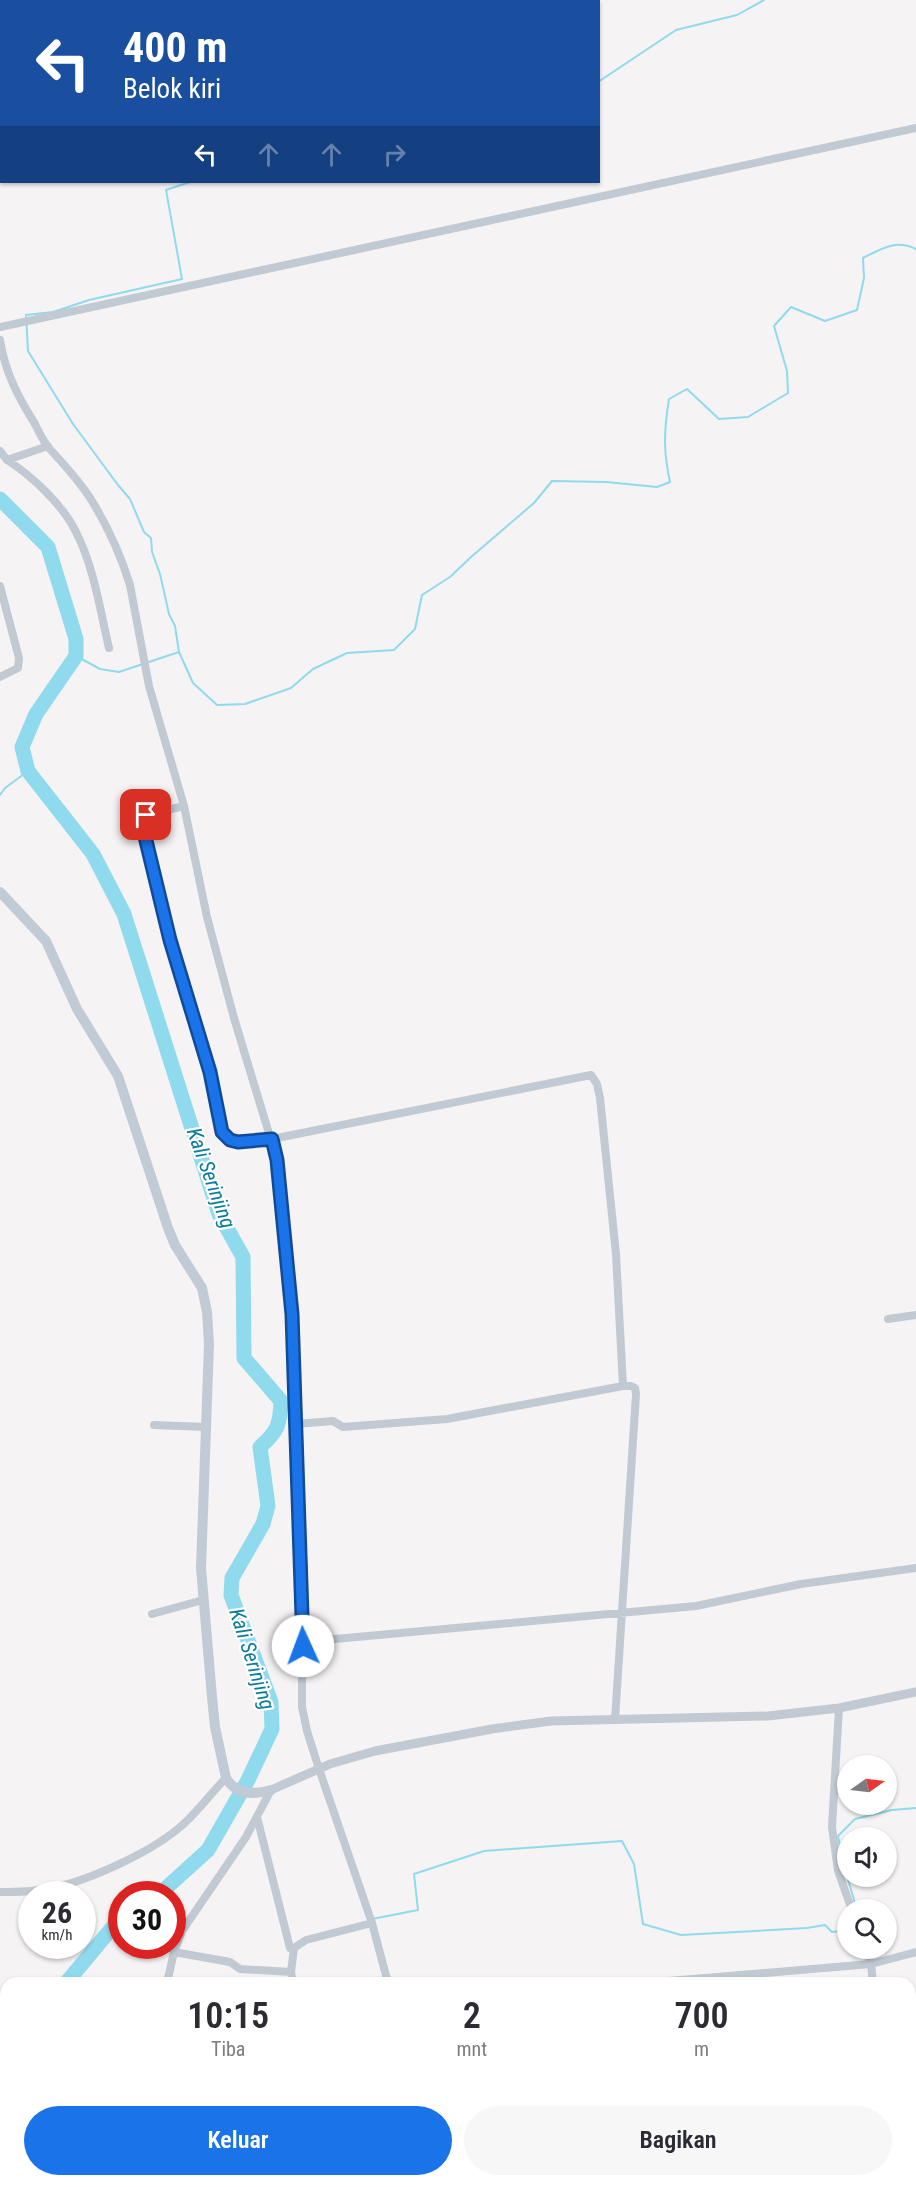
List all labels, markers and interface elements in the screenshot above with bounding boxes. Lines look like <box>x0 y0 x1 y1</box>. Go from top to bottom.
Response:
text: 400 m <box>123 23 228 72</box>
icon: left <box>24 24 102 102</box>
text: Belok kiri <box>123 73 221 105</box>
icon: left <box>189 138 222 171</box>
icon: ahead <box>252 138 285 171</box>
icon: ahead <box>315 138 348 171</box>
icon: right <box>378 138 411 171</box>
pin <box>120 789 171 840</box>
icon: arrive <box>129 798 162 831</box>
water label: Kali Serinjing <box>182 1125 240 1231</box>
water label: Kali Serinjing <box>224 1605 280 1713</box>
position arrow <box>271 1614 335 1678</box>
north arrow <box>837 1755 897 1815</box>
map controls <box>837 1755 897 1959</box>
button: sound <box>837 1827 897 1887</box>
speed limit sign: 30 <box>108 1881 186 1959</box>
text: 26 <box>42 1895 72 1930</box>
button: search <box>837 1899 897 1959</box>
text: km/h <box>42 1926 72 1944</box>
text: 10:15 <box>187 1995 269 2037</box>
text: 2 <box>463 1995 481 2037</box>
text: 700 <box>674 1995 729 2037</box>
text: Tiba <box>211 2037 245 2061</box>
text: mnt <box>456 2037 487 2061</box>
text: m <box>694 2037 709 2061</box>
button: Keluar <box>24 2106 452 2175</box>
button: Bagikan <box>464 2106 892 2175</box>

